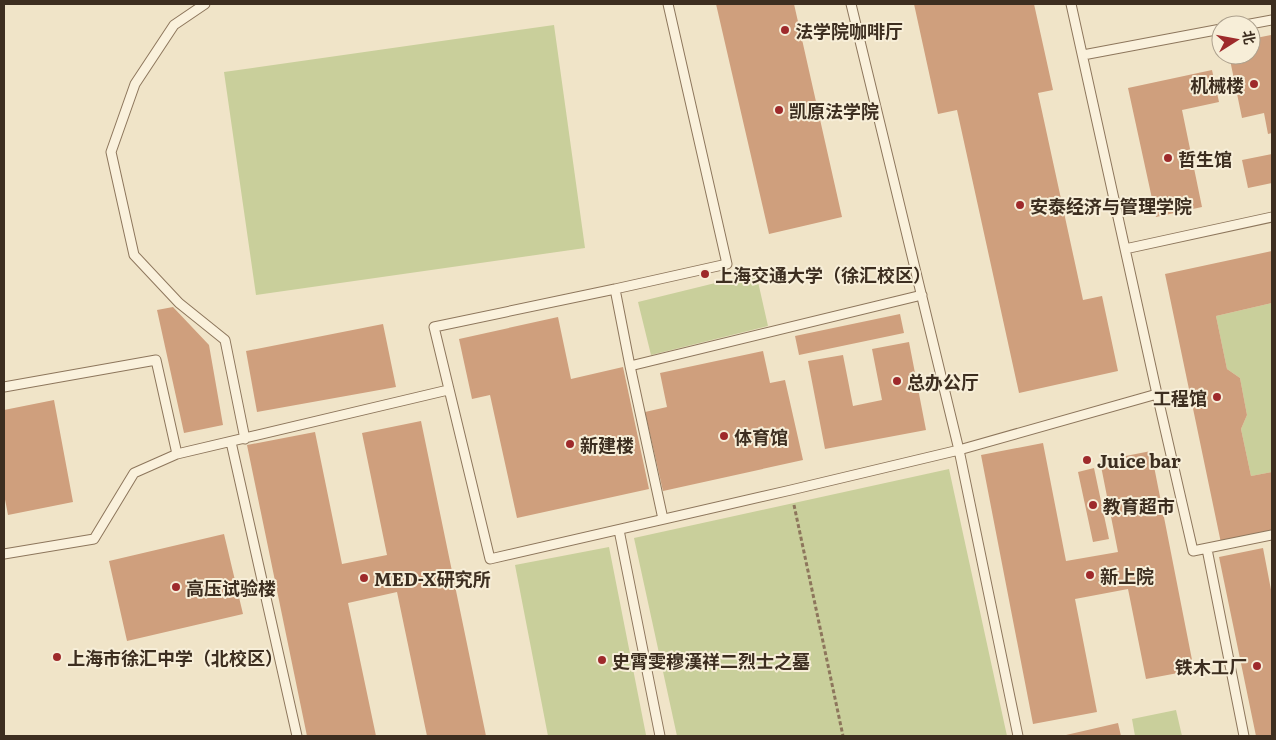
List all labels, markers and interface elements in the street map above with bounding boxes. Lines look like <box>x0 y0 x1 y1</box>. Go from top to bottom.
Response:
north arrow <box>1211 15 1261 65</box>
place label: 法学院咖啡厅 <box>795 17 903 44</box>
marker: 法学院咖啡厅 <box>779 24 791 36</box>
text: 北 <box>1239 29 1261 46</box>
place label: 机械楼 <box>1190 71 1244 98</box>
marker: 机械楼 <box>1248 78 1260 90</box>
place label: 凯原法学院 <box>789 97 879 124</box>
marker: 凯原法学院 <box>773 104 785 116</box>
place label: 哲生馆 <box>1178 145 1232 172</box>
marker: 哲生馆 <box>1162 152 1174 164</box>
place label: 安泰经济与管理学院 <box>1030 192 1192 219</box>
marker: 安泰经济与管理学院 <box>1014 199 1026 211</box>
place label: 上海交通大学（徐汇校区） <box>715 261 931 288</box>
marker: 上海交通大学（徐汇校区） <box>699 268 711 280</box>
place label: 总办公厅 <box>907 368 979 395</box>
marker: 总办公厅 <box>891 375 903 387</box>
place label: 工程馆 <box>1153 384 1207 411</box>
marker: 工程馆 <box>1211 391 1223 403</box>
place label: 体育馆 <box>734 423 788 450</box>
marker: 体育馆 <box>718 430 730 442</box>
place label: 新建楼 <box>580 431 634 458</box>
marker: 新建楼 <box>564 438 576 450</box>
place label: Juice bar <box>1097 447 1181 474</box>
marker: Juice bar <box>1081 454 1093 466</box>
place label: 教育超市 <box>1103 492 1175 519</box>
marker: 教育超市 <box>1087 499 1099 511</box>
place label: 新上院 <box>1100 562 1154 589</box>
place label: MED-X研究所 <box>374 565 490 592</box>
marker: 新上院 <box>1084 569 1096 581</box>
marker: MED-X研究所 <box>358 572 370 584</box>
place label: 高压试验楼 <box>186 574 276 601</box>
marker: 高压试验楼 <box>170 581 182 593</box>
place label: 上海市徐汇中学（北校区） <box>67 644 283 671</box>
place label: 史霄雯穆漢祥二烈士之墓 <box>612 647 810 674</box>
marker: 上海市徐汇中学（北校区） <box>51 651 63 663</box>
place label: 铁木工厂 <box>1175 653 1247 680</box>
marker: 史霄雯穆漢祥二烈士之墓 <box>596 654 608 666</box>
marker: 铁木工厂 <box>1251 660 1263 672</box>

